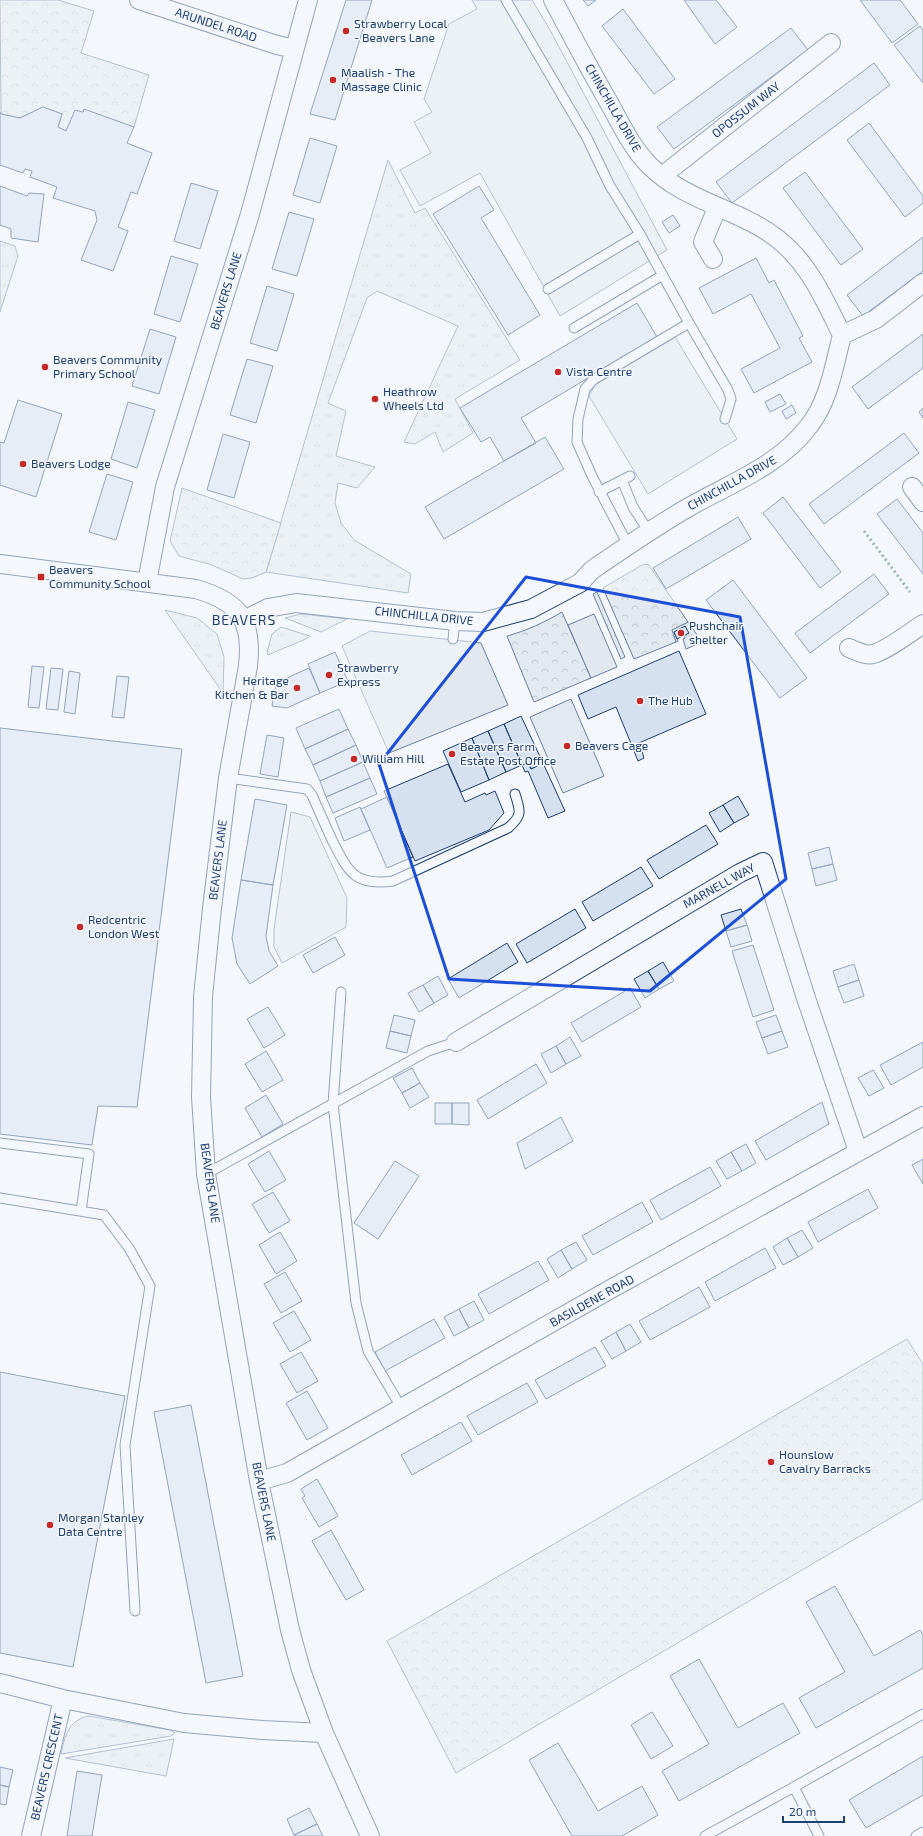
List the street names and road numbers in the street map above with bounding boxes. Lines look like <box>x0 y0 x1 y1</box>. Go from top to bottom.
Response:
street label: ARUNDEL ROAD <box>174 4 259 44</box>
street label: CHINCHILLA DRIVE <box>583 61 645 154</box>
street label: OPOSSUM WAY <box>709 78 782 140</box>
street label: BEAVERS LANE <box>207 250 244 331</box>
street label: CHINCHILLA DRIVE <box>685 452 779 512</box>
street label: CHINCHILLA DRIVE <box>374 603 474 627</box>
street label: BEAVERS LANE <box>205 819 229 901</box>
street label: MARNELL WAY <box>680 860 757 911</box>
street label: BEAVERS LANE <box>198 1142 224 1224</box>
street label: BASILDENE ROAD <box>547 1271 636 1329</box>
street label: BEAVERS LANE <box>250 1461 280 1543</box>
street label: BEAVERS CRESCENT <box>27 1712 65 1821</box>

